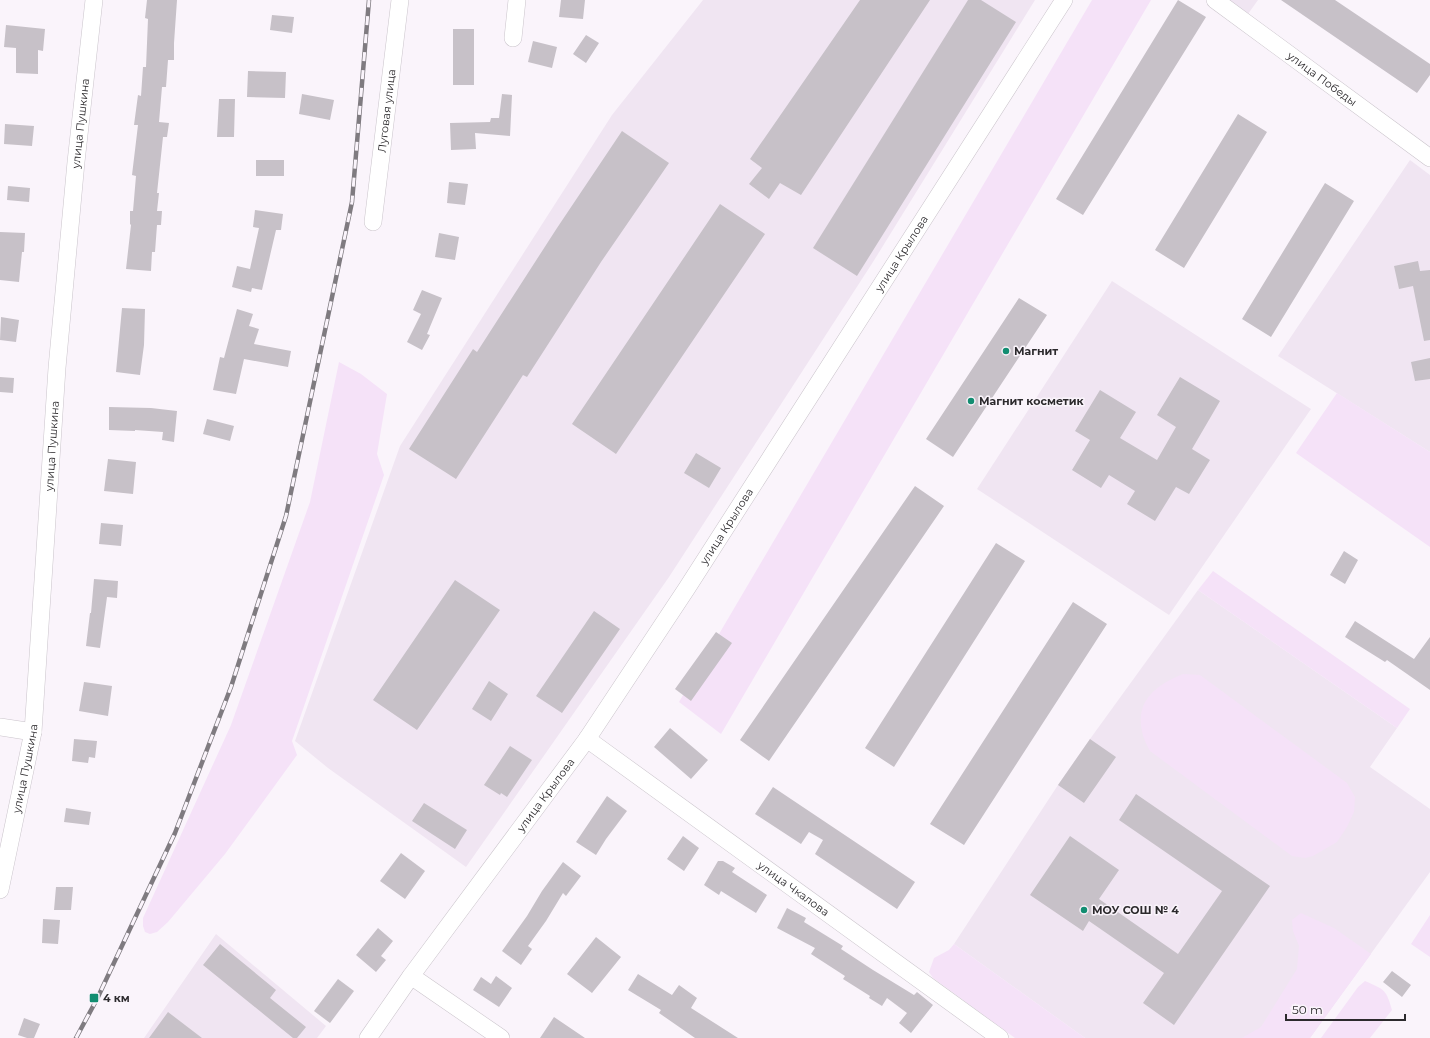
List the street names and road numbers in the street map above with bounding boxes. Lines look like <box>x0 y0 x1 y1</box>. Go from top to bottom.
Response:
street label: улица Победы <box>1284 48 1360 109</box>
street label: Луговая улица <box>375 68 399 153</box>
street label: улица Пушкина <box>68 78 92 170</box>
street label: улица Крылова <box>871 213 931 295</box>
street label: улица Пушкина <box>42 400 62 493</box>
street label: улица Крылова <box>696 485 756 568</box>
street label: улица Пушкина <box>9 724 41 815</box>
street label: улица Крылова <box>513 755 577 835</box>
street label: улица Чкалова <box>754 857 832 919</box>

